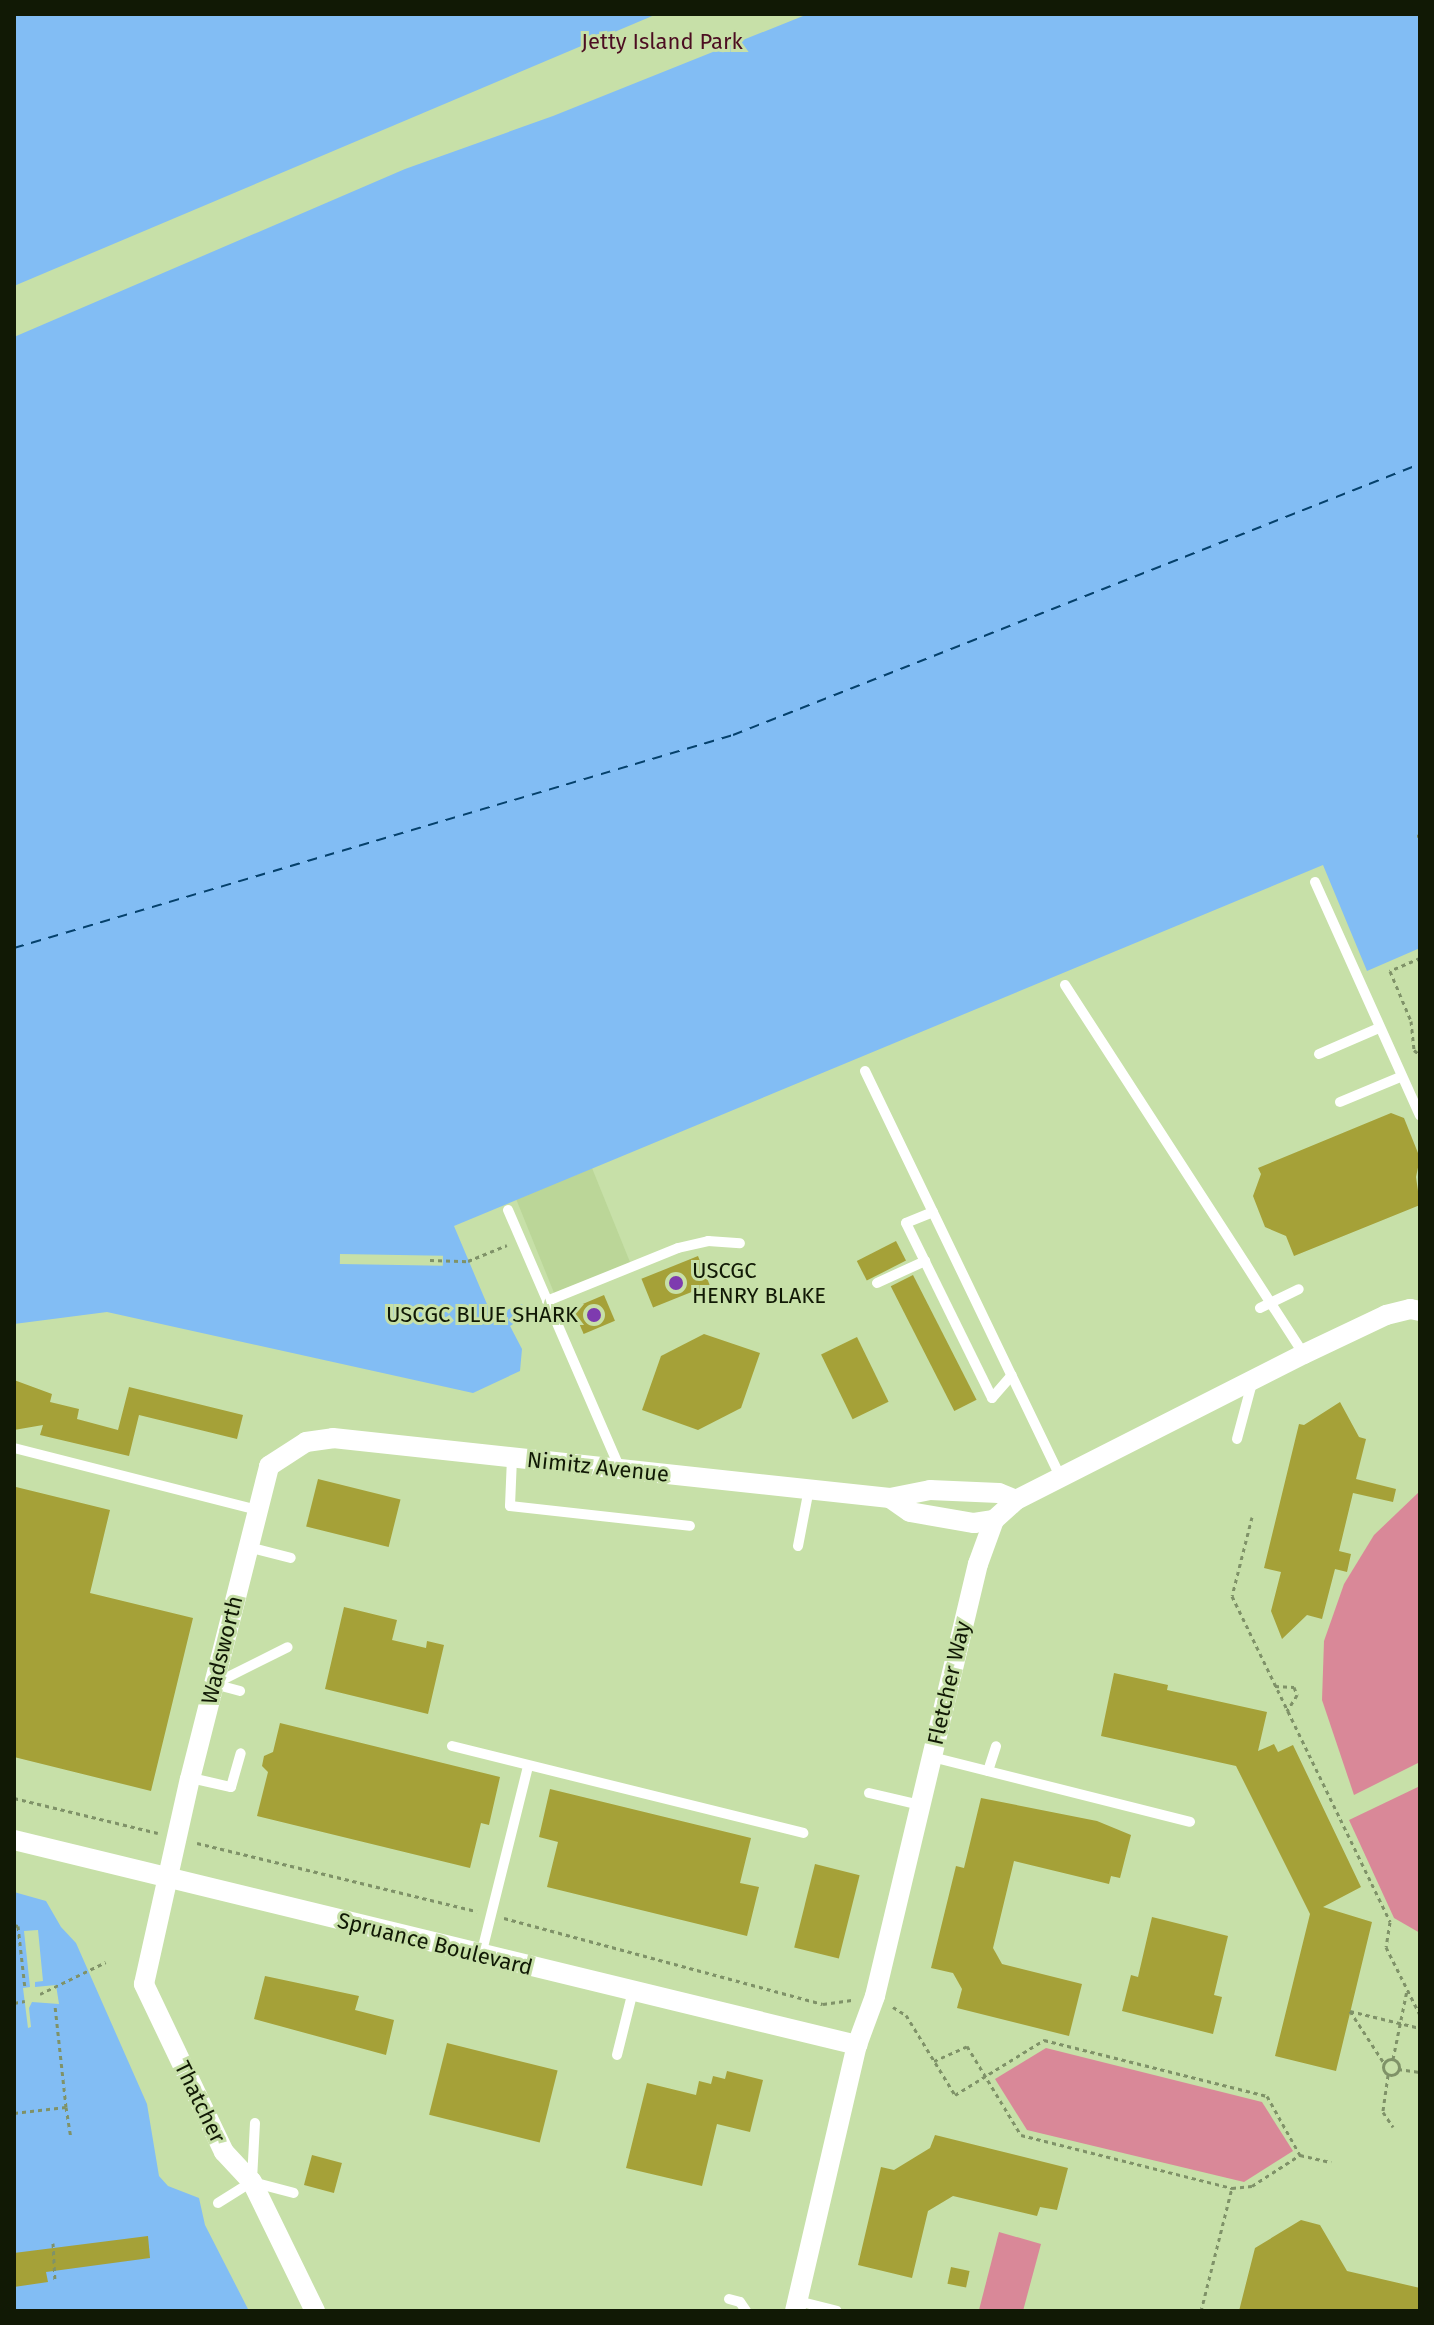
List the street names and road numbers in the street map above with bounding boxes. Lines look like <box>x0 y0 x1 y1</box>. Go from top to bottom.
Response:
street label: Nimitz Avenue <box>526 1446 670 1488</box>
street label: Wadsworth <box>196 1593 248 1707</box>
street label: Fletcher Way <box>922 1619 976 1747</box>
street label: Spruance Boulevard <box>335 1907 535 1981</box>
street label: Thatcher <box>169 2057 231 2147</box>

